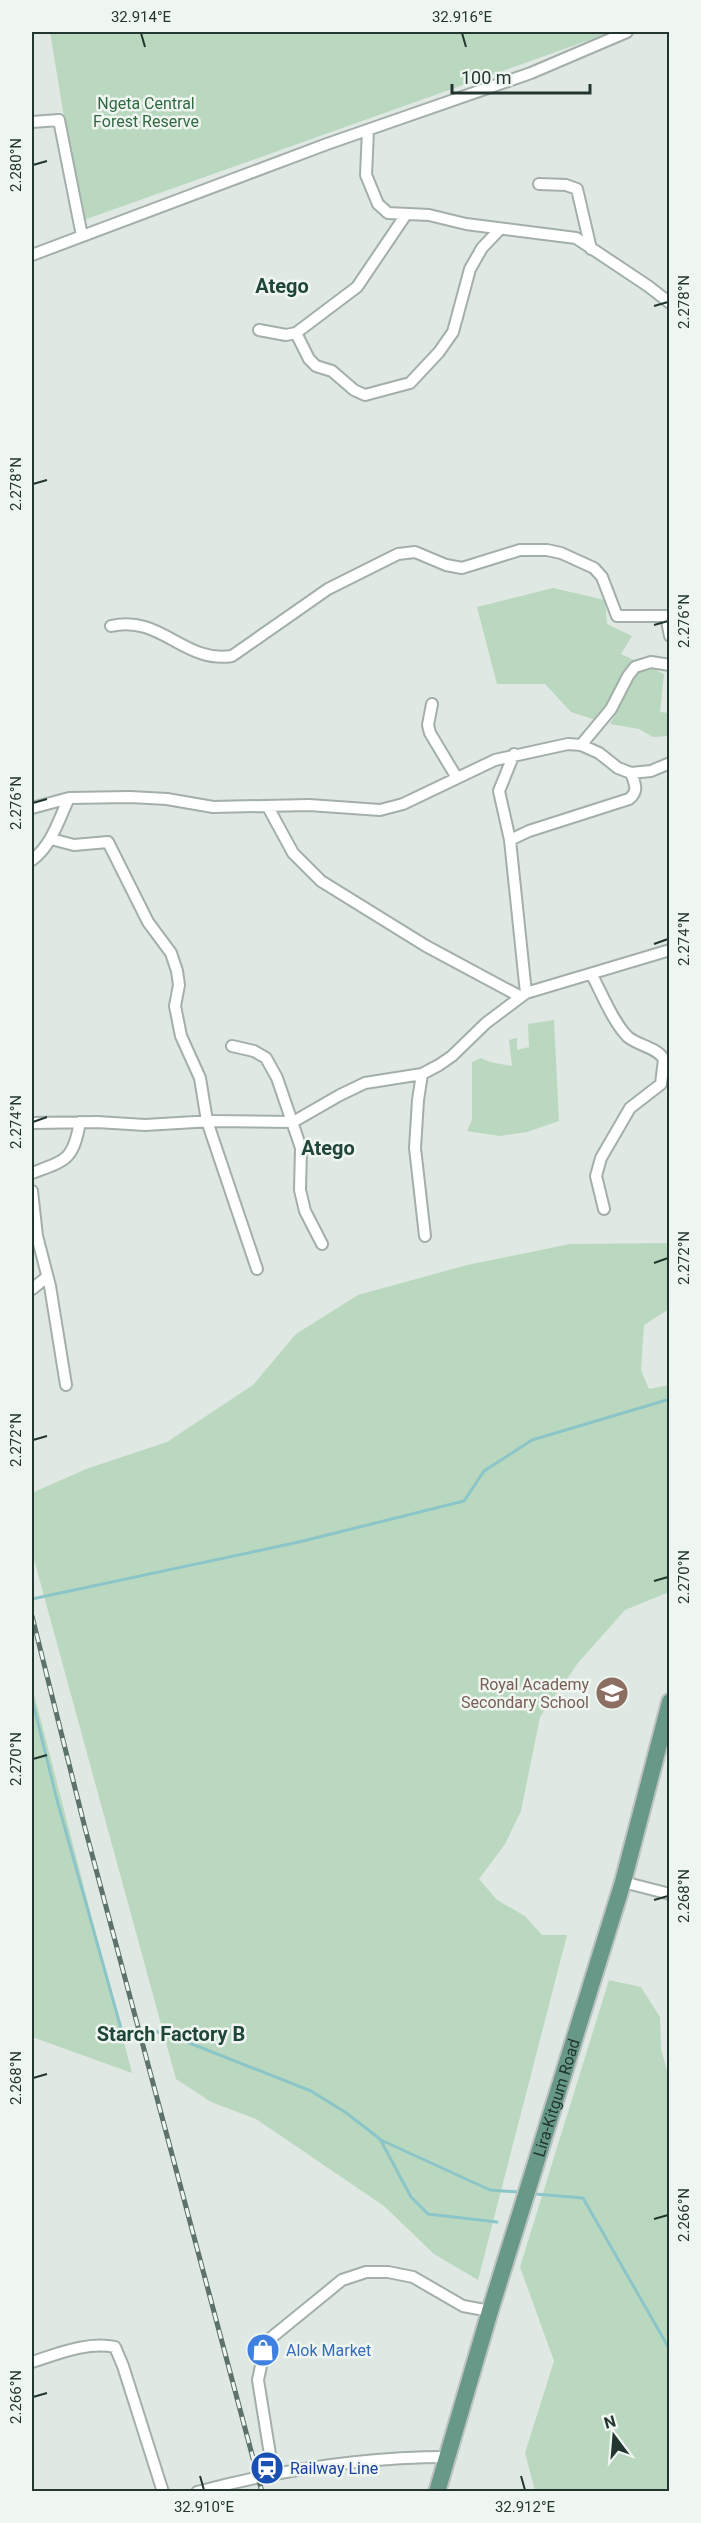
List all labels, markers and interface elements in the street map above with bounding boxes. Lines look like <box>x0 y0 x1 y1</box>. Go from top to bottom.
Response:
text: 32.914°E <box>111 8 172 26</box>
text: 32.916°E <box>432 8 493 26</box>
scale bar <box>452 57 590 95</box>
text: 100 m <box>461 67 512 88</box>
park label: Ngeta Central Forest Reserve <box>93 94 199 131</box>
text: 2.280°N <box>7 138 25 192</box>
district label: Atego <box>255 274 309 298</box>
text: 2.278°N <box>675 275 693 329</box>
text: 2.278°N <box>7 457 25 511</box>
text: 2.276°N <box>675 594 693 648</box>
text: 2.276°N <box>7 776 25 830</box>
text: 2.274°N <box>675 912 693 966</box>
text: 2.274°N <box>7 1095 25 1149</box>
district label: Atego <box>301 1136 355 1160</box>
text: 2.272°N <box>675 1231 693 1285</box>
text: 2.272°N <box>7 1413 25 1467</box>
text: 2.270°N <box>675 1550 693 1604</box>
place label: Royal Academy Secondary School <box>461 1675 589 1712</box>
school or university icon: Royal Academy Secondary School <box>594 1675 630 1711</box>
text: 2.270°N <box>7 1732 25 1786</box>
text: 2.268°N <box>675 1869 693 1923</box>
district label: Starch Factory B <box>97 2022 245 2046</box>
street label: Lira-Kitgum Road <box>529 2036 583 2159</box>
text: 2.268°N <box>7 2051 25 2105</box>
text: 2.266°N <box>675 2188 693 2242</box>
shop icon: Alok Market <box>245 2332 281 2368</box>
place label: Alok Market <box>286 2341 371 2360</box>
text: 2.266°N <box>7 2370 25 2424</box>
north arrow <box>584 2406 644 2466</box>
text: N <box>602 2411 618 2433</box>
station icon: Railway Line <box>249 2450 285 2486</box>
place label: Railway Line <box>290 2459 378 2478</box>
text: 32.910°E <box>174 2498 235 2516</box>
text: 32.912°E <box>495 2498 556 2516</box>

